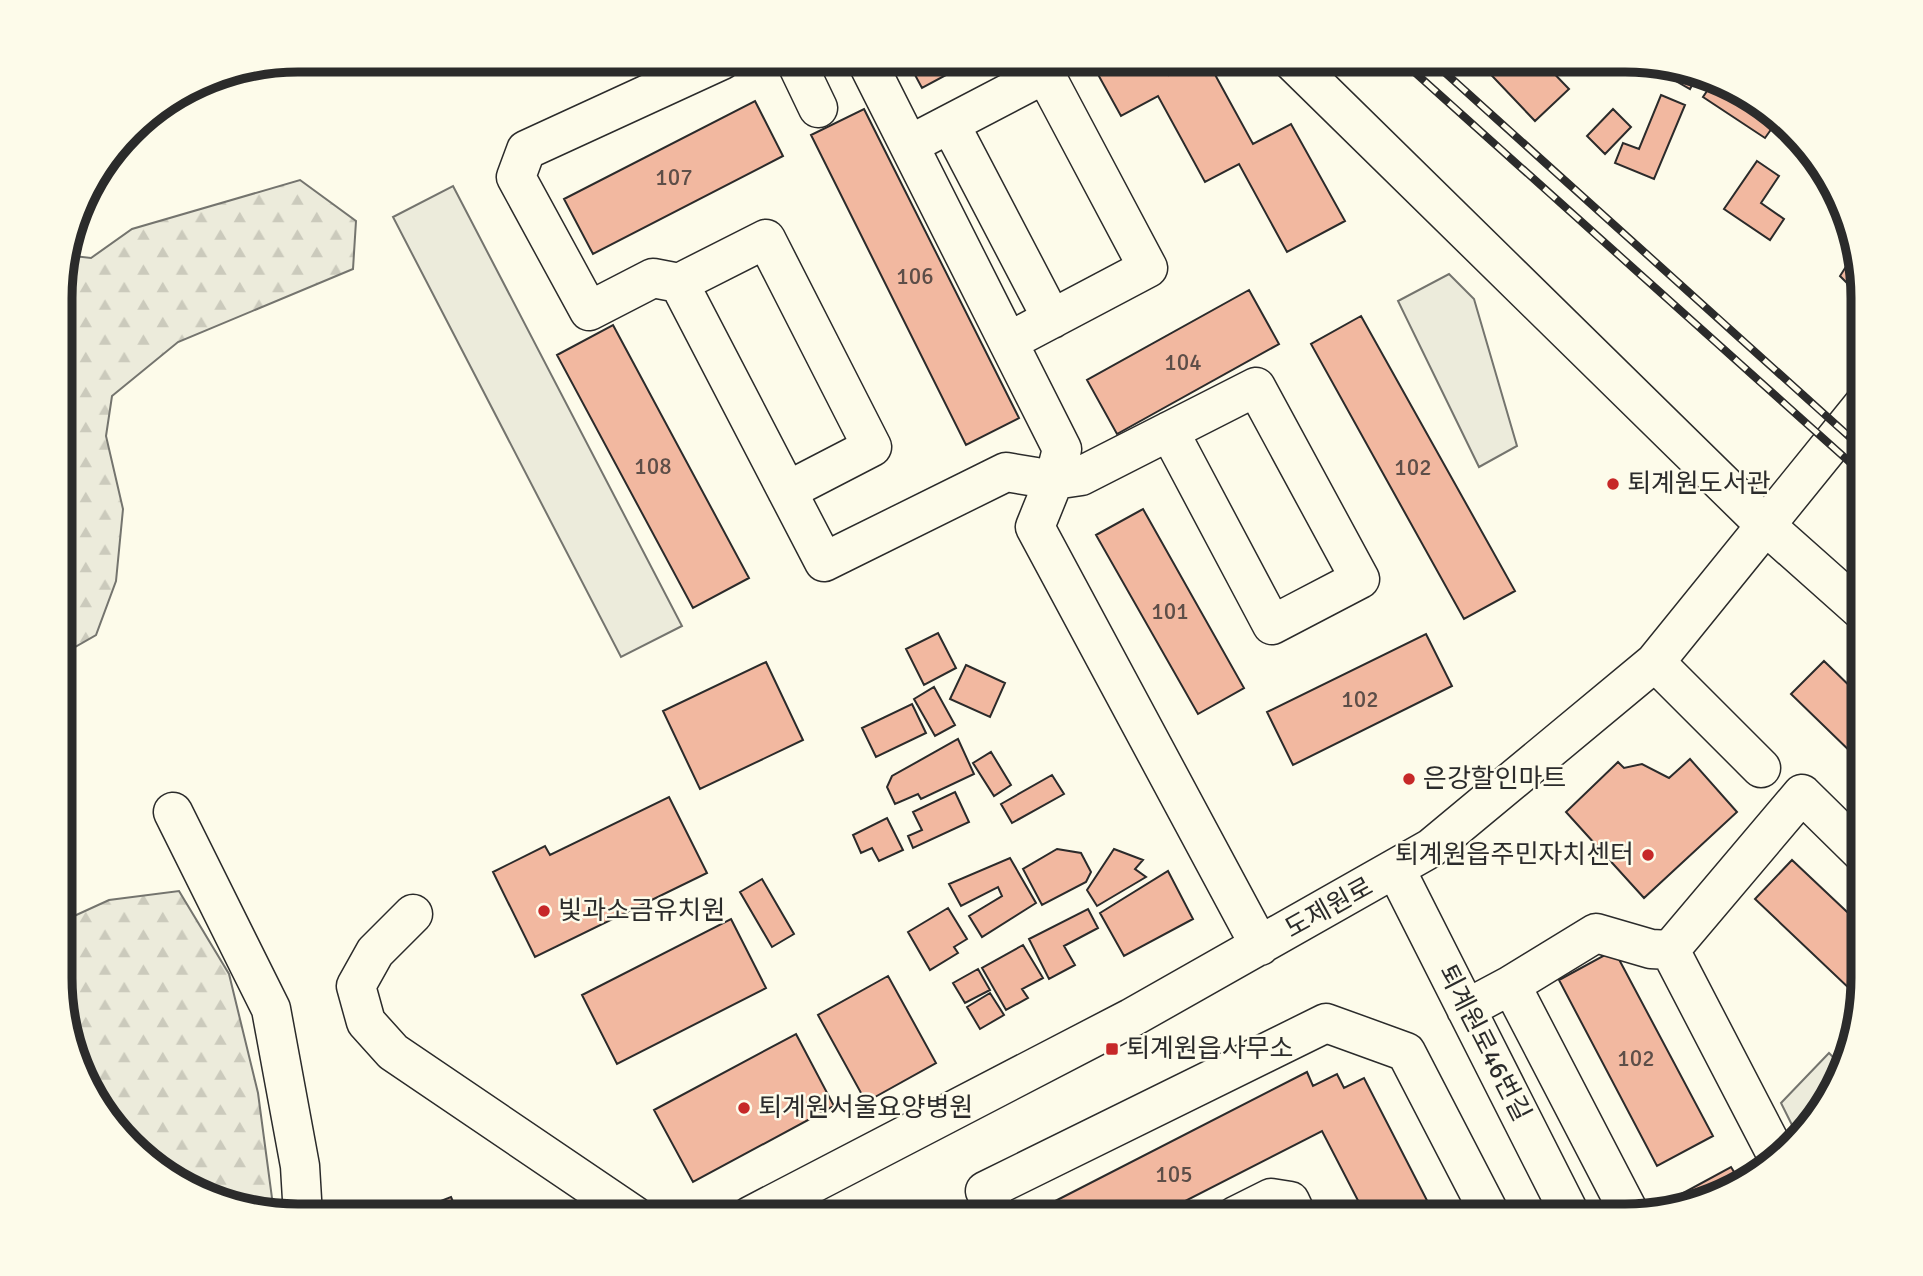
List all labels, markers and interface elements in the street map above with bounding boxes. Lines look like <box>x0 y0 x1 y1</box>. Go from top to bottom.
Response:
house number: 107 <box>655 163 693 192</box>
house number: 106 <box>896 262 934 291</box>
house number: 104 <box>1164 348 1202 377</box>
house number: 108 <box>634 452 672 481</box>
house number: 102 <box>1394 453 1432 482</box>
place label: 퇴계원도서관 <box>1627 468 1771 500</box>
marker: 퇴계원도서관 <box>1605 476 1621 492</box>
house number: 101 <box>1151 597 1189 626</box>
house number: 102 <box>1341 685 1379 714</box>
place label: 은강할인마트 <box>1423 763 1567 795</box>
marker: 은강할인마트 <box>1401 771 1417 787</box>
place label: 퇴계원읍주민자치센터 <box>1395 839 1634 871</box>
marker: 퇴계원읍주민자치센터 <box>1640 847 1656 863</box>
street label: 도제원로 <box>1279 871 1379 945</box>
place label: 빛과소금유치원 <box>558 895 725 927</box>
marker: 빛과소금유치원 <box>536 903 552 919</box>
street label: 퇴계원로46번길 <box>1431 959 1537 1127</box>
place label: 퇴계원읍사무소 <box>1126 1033 1293 1065</box>
marker: 퇴계원읍사무소 <box>1104 1041 1120 1057</box>
house number: 102 <box>1617 1044 1655 1073</box>
place label: 퇴계원서울요양병원 <box>758 1092 973 1124</box>
marker: 퇴계원서울요양병원 <box>736 1100 752 1116</box>
house number: 105 <box>1155 1160 1193 1189</box>

